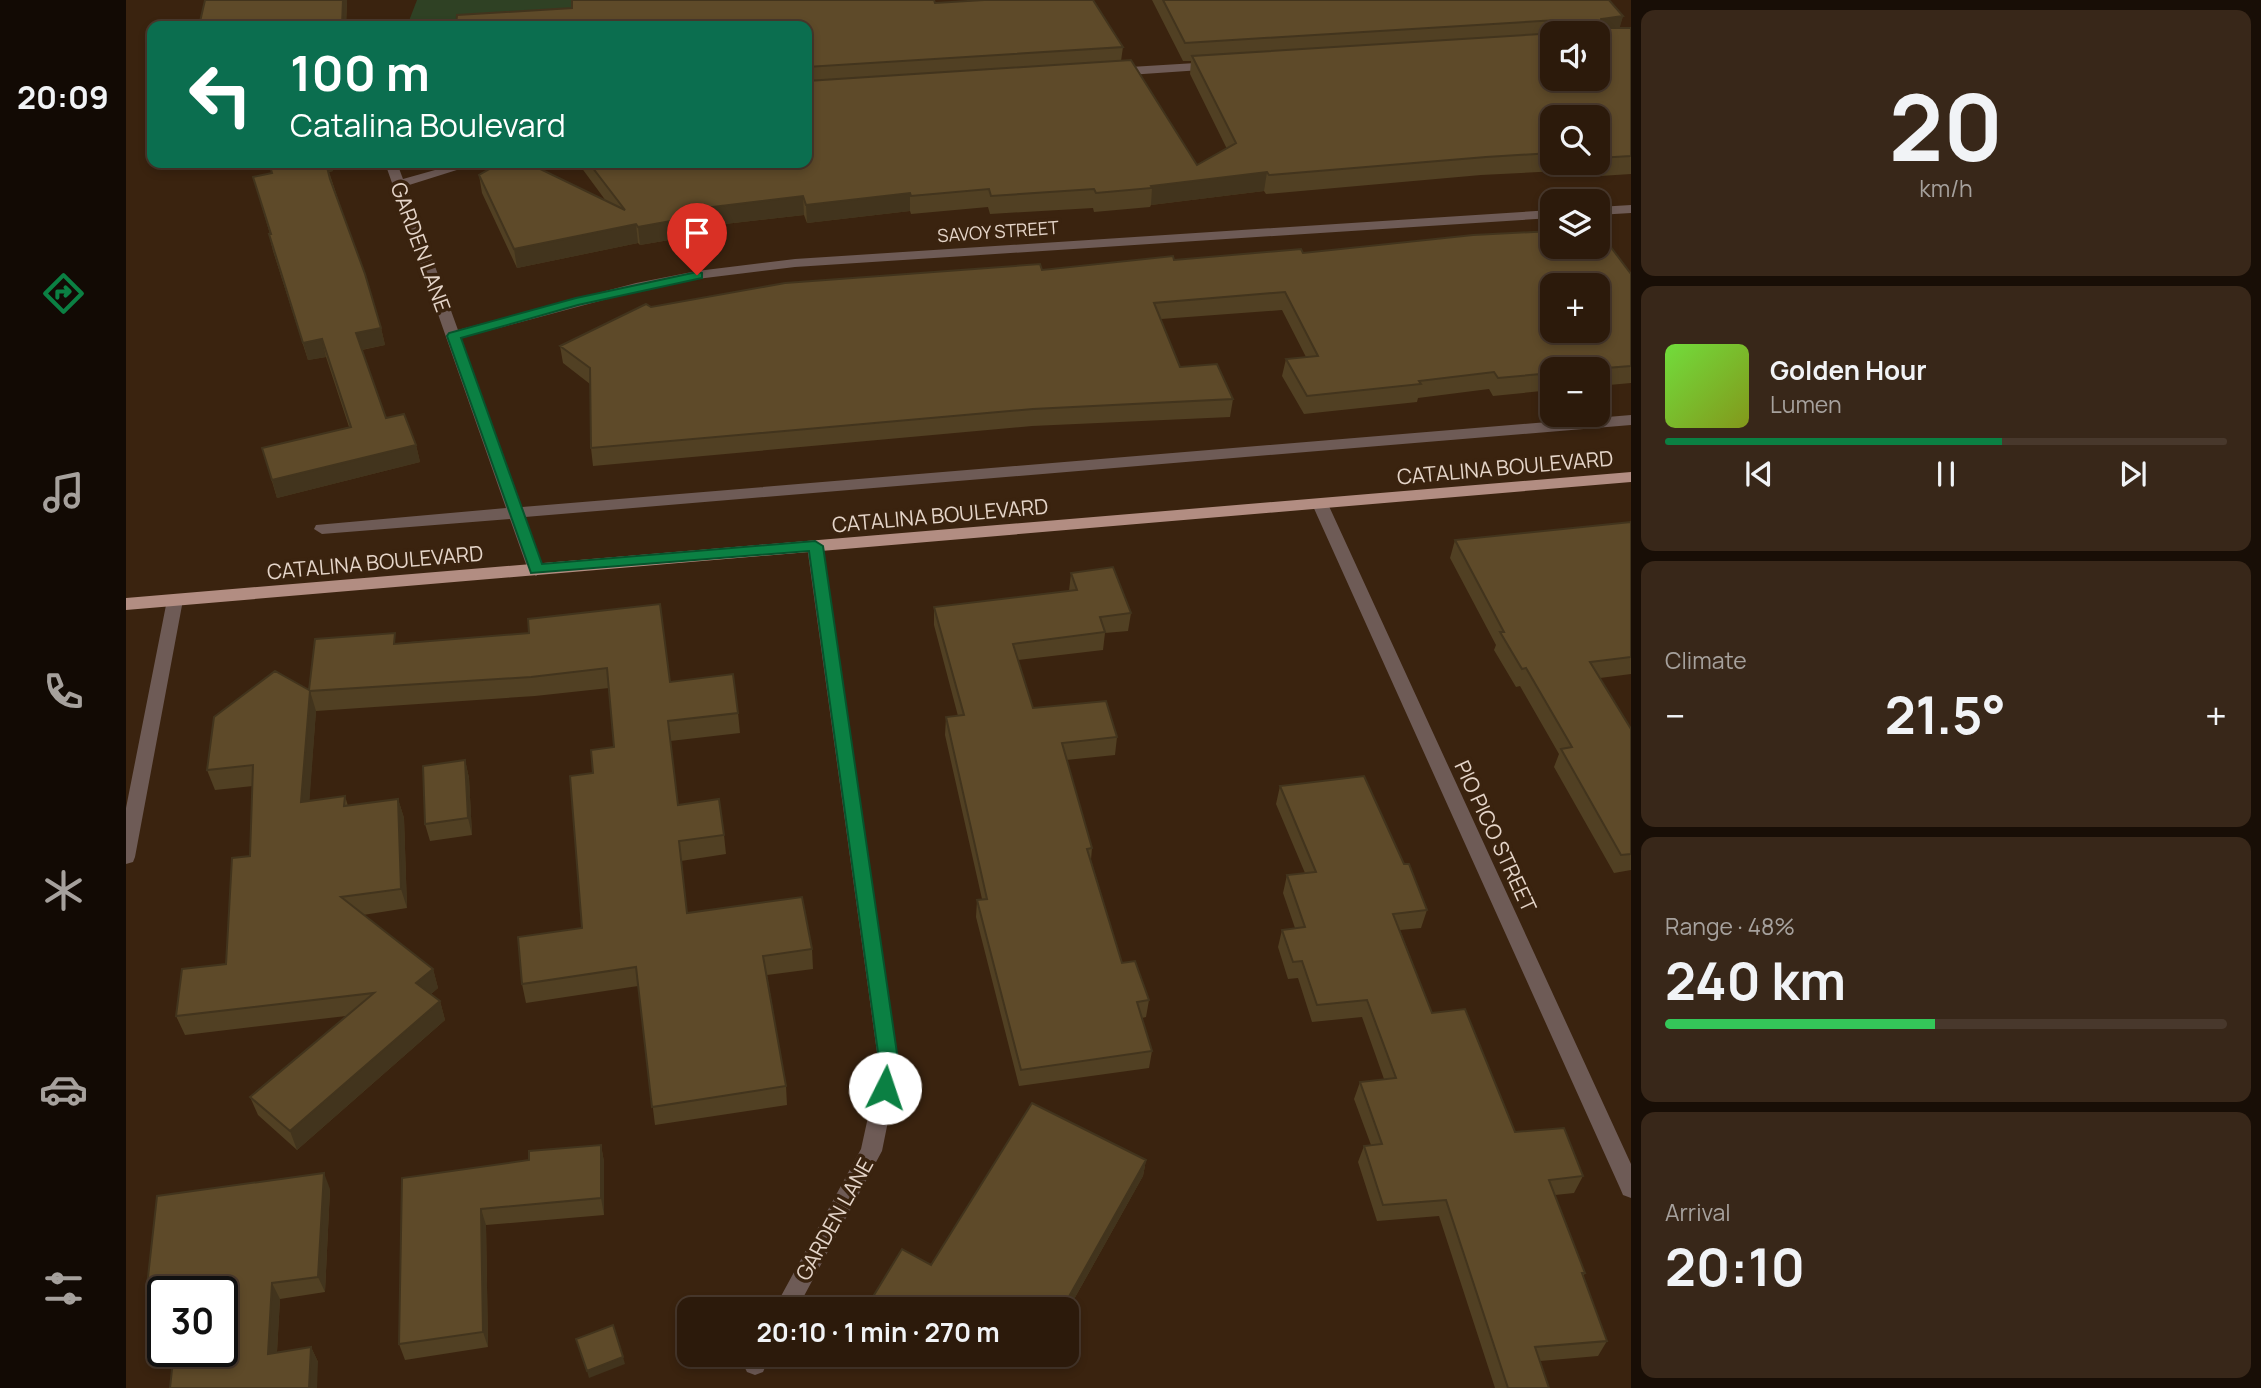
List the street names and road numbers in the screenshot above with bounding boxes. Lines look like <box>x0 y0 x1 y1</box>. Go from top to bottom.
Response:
street label: GARDEN LANE <box>385 178 457 316</box>
street label: SAVOY STREET <box>937 215 1060 247</box>
street label: CATALINA BOULEVARD <box>1396 444 1614 490</box>
street label: CATALINA BOULEVARD <box>831 492 1049 538</box>
street label: CATALINA BOULEVARD <box>266 539 484 585</box>
street label: PIO PICO STREET <box>1449 756 1544 917</box>
street label: GARDEN LANE <box>789 1153 879 1285</box>

